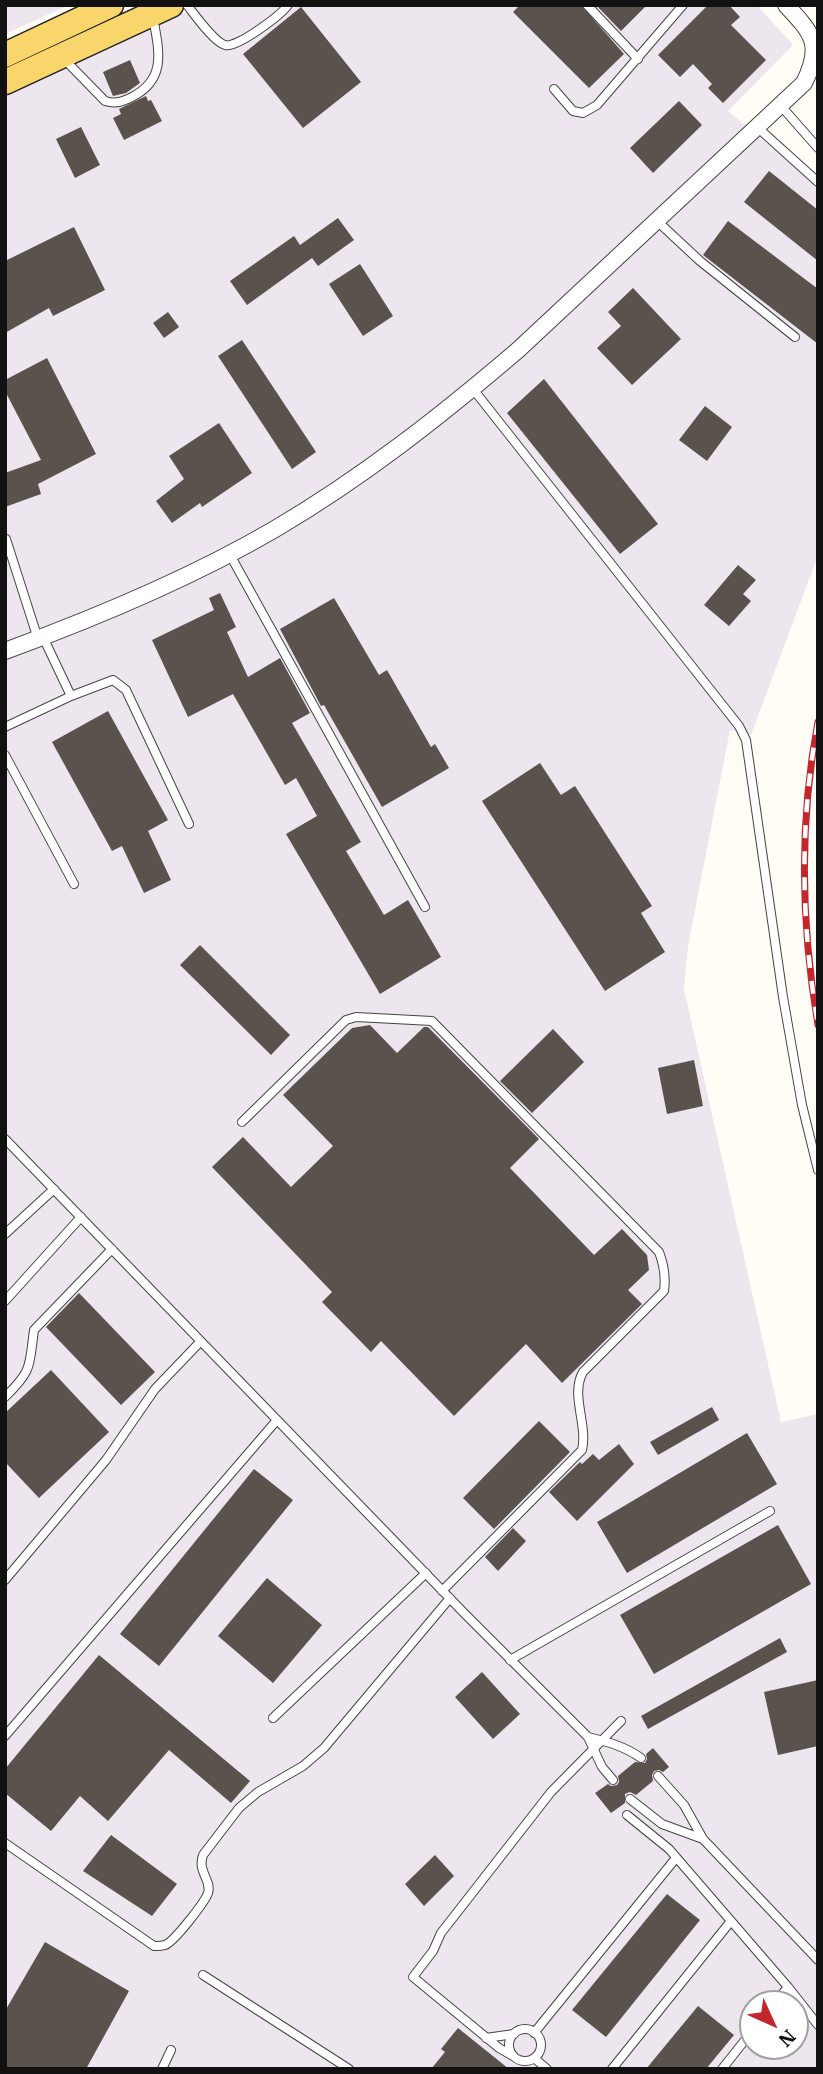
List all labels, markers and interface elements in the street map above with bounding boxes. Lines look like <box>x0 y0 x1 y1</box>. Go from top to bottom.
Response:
north arrow <box>739 1990 809 2060</box>
text: N <box>774 2025 801 2052</box>

